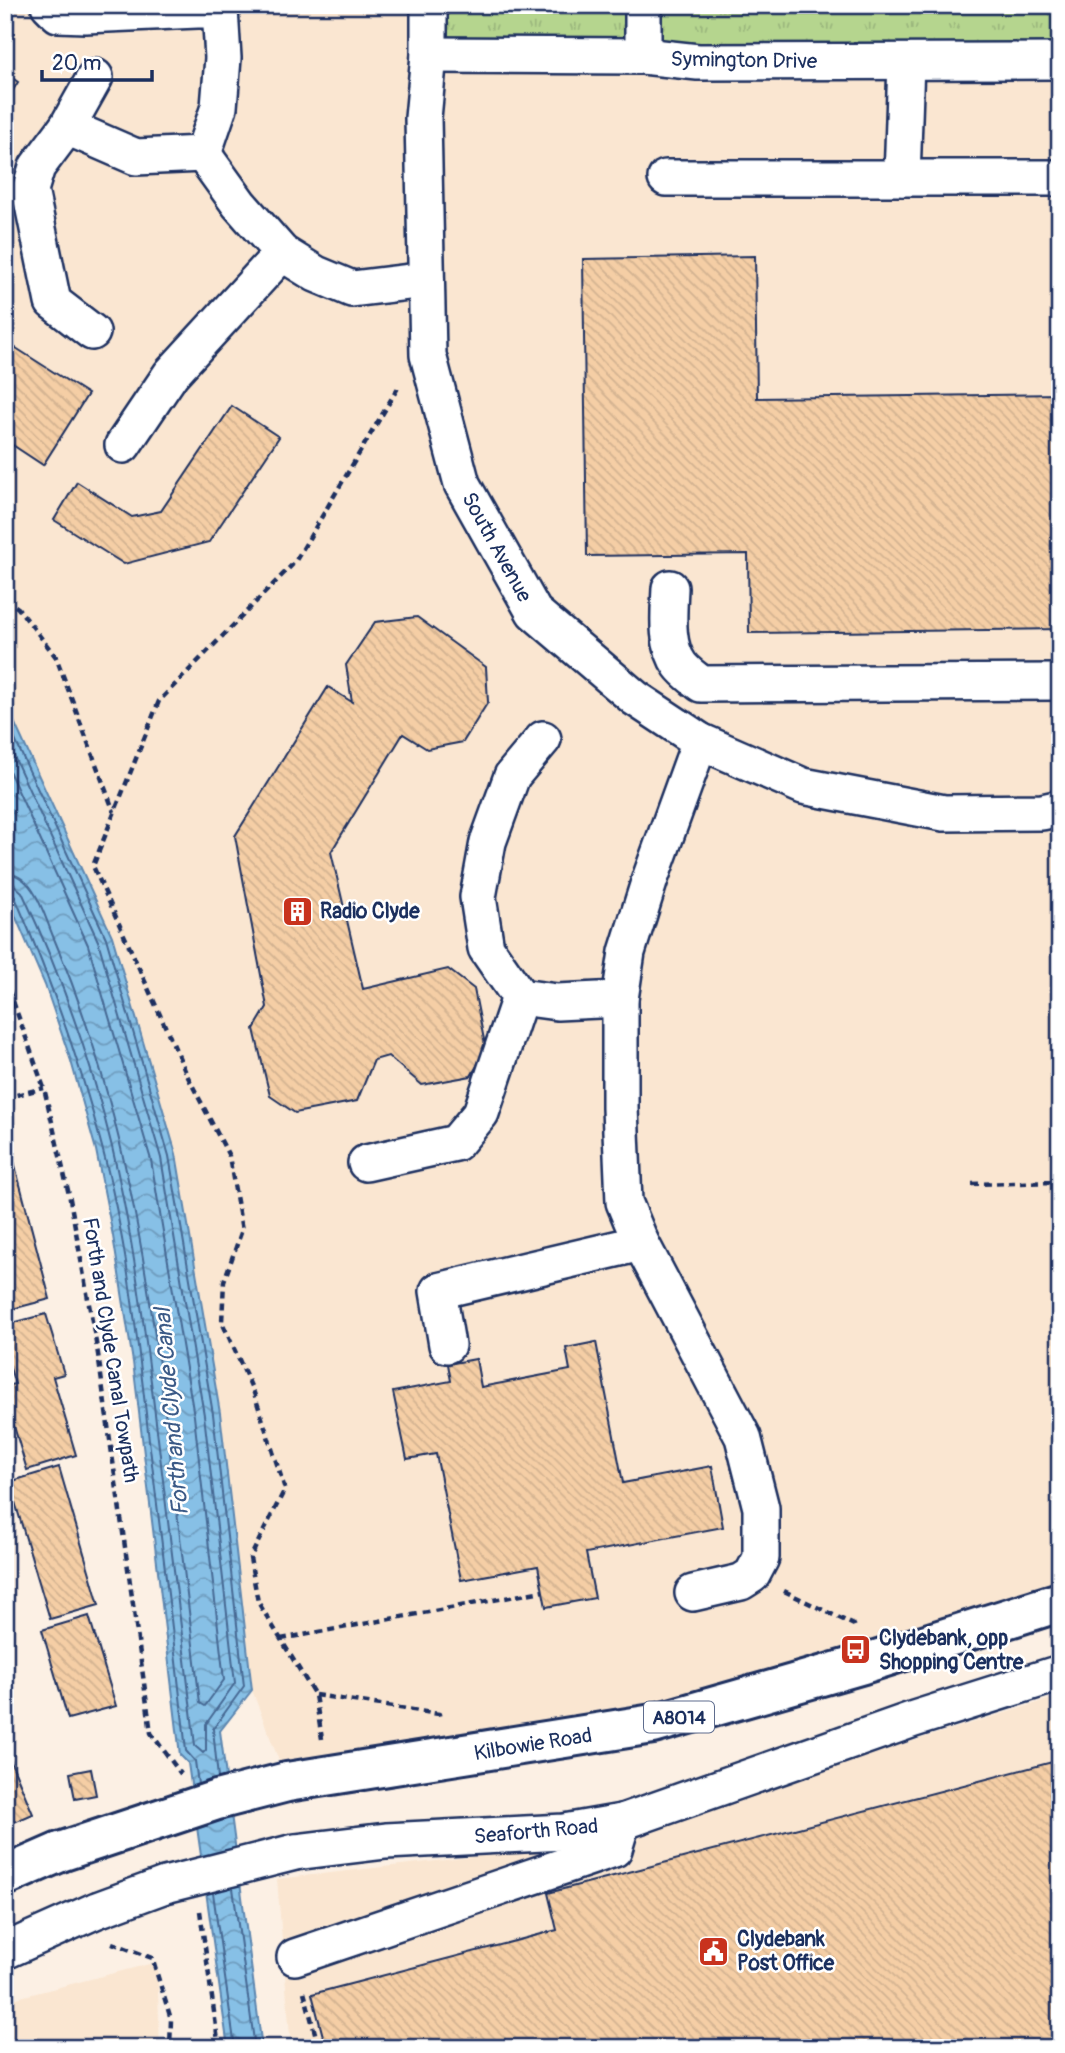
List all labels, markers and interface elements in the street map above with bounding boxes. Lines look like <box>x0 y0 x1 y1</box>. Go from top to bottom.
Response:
scale bar <box>42 38 152 82</box>
street label: Symington Drive <box>670 46 818 75</box>
text: 20 m <box>52 50 101 77</box>
street label: South Avenue <box>455 488 538 607</box>
building icon: Radio Clyde <box>280 894 314 928</box>
place label: Radio Clyde <box>320 898 420 925</box>
street label: Forth and Clyde Canal Towpath <box>76 1216 145 1485</box>
water label: Forth and Clyde Canal <box>148 1304 195 1517</box>
place label: Clydebank, opp Shopping Centre <box>879 1625 1024 1676</box>
bus stop icon: Clydebank, opp Shopping Centre <box>839 1633 873 1667</box>
road number: A8014 <box>644 1702 714 1732</box>
street label: Kilbowie Road <box>472 1722 594 1767</box>
street label: Seaforth Road <box>473 1813 599 1850</box>
place label: Clydebank Post Office <box>737 1926 835 1977</box>
public building icon: Clydebank Post Office <box>697 1934 731 1968</box>

